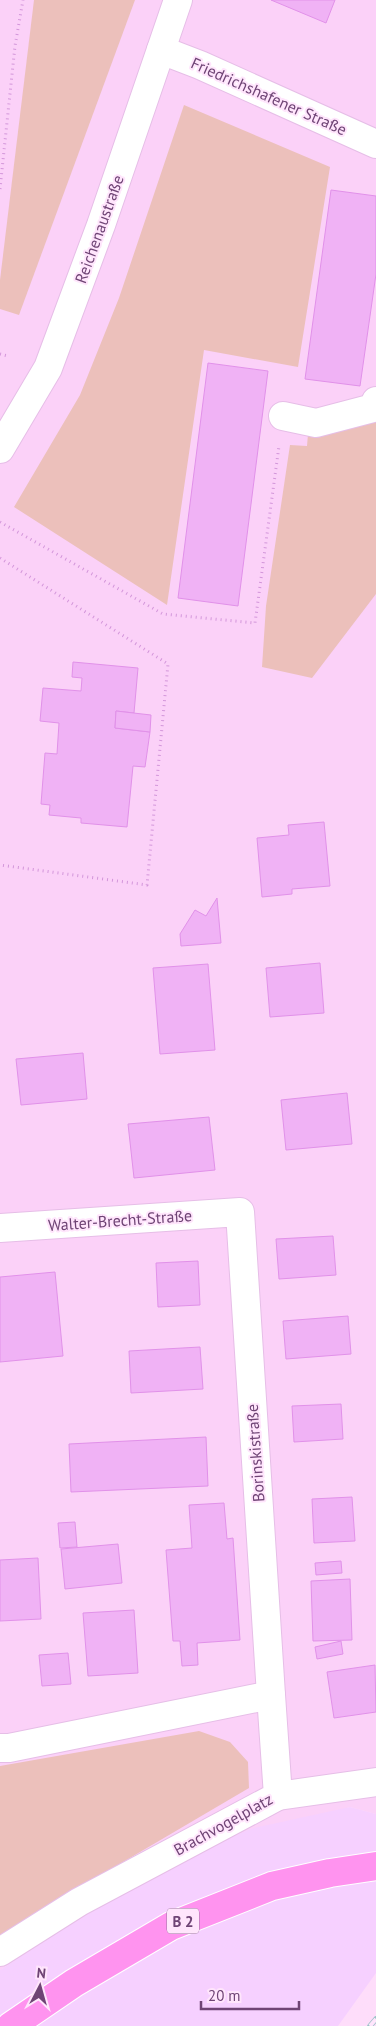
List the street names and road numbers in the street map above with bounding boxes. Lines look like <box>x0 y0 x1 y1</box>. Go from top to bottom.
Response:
street label: Friedrichshafener Straße <box>188 53 350 139</box>
street label: Reichenaustraße <box>70 172 128 286</box>
street label: Walter-Brecht-Straße <box>47 1205 193 1235</box>
street label: Borinskistraße <box>242 1403 268 1503</box>
street label: Brachvogelplatz <box>170 1789 276 1859</box>
road number: B 2 <box>167 1908 199 1934</box>

